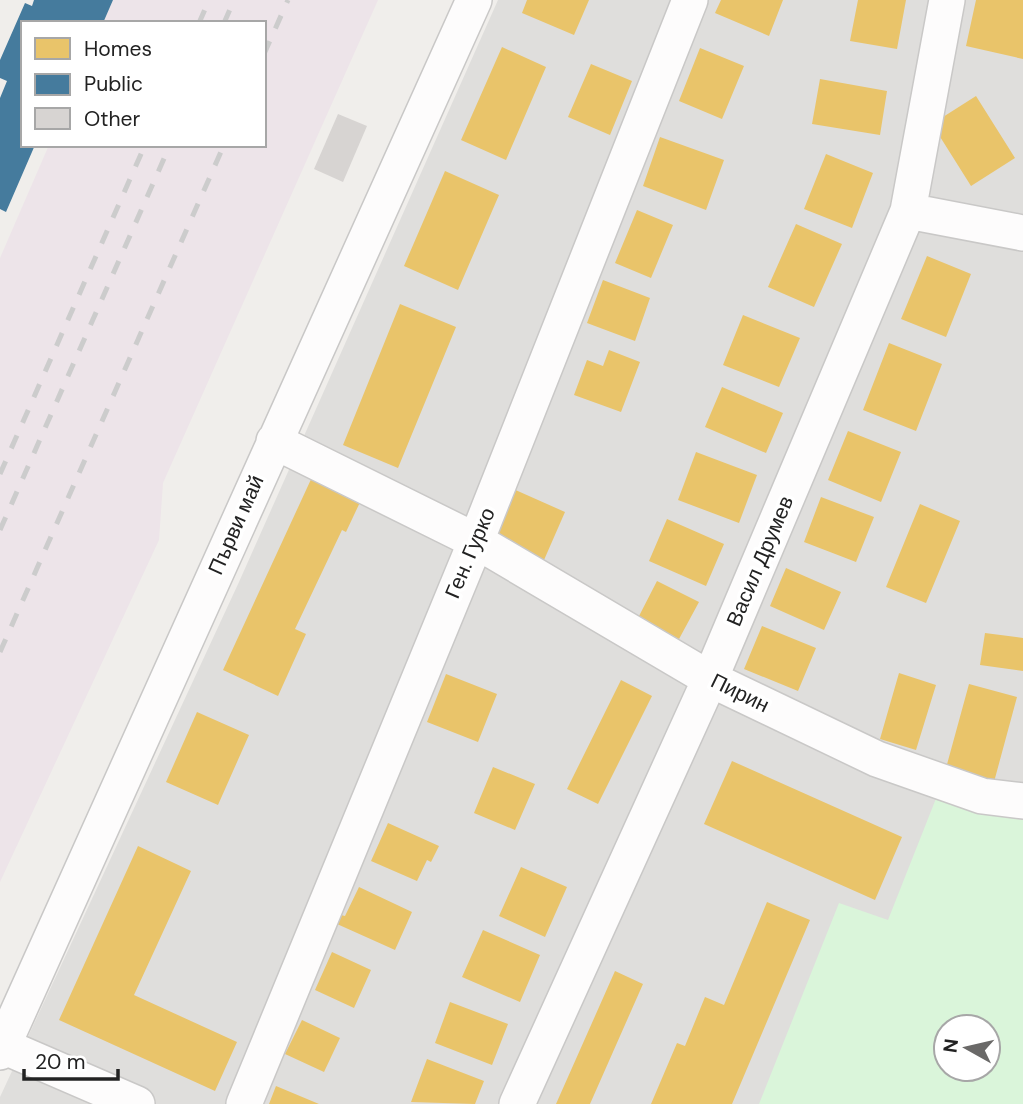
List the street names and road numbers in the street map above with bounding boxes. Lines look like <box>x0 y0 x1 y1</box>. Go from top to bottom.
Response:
street label: Първи май <box>202 471 270 579</box>
street label: Васил Друмев <box>720 492 800 630</box>
street label: Ген. Гурко <box>438 503 502 603</box>
street label: Пирин <box>706 667 774 719</box>

